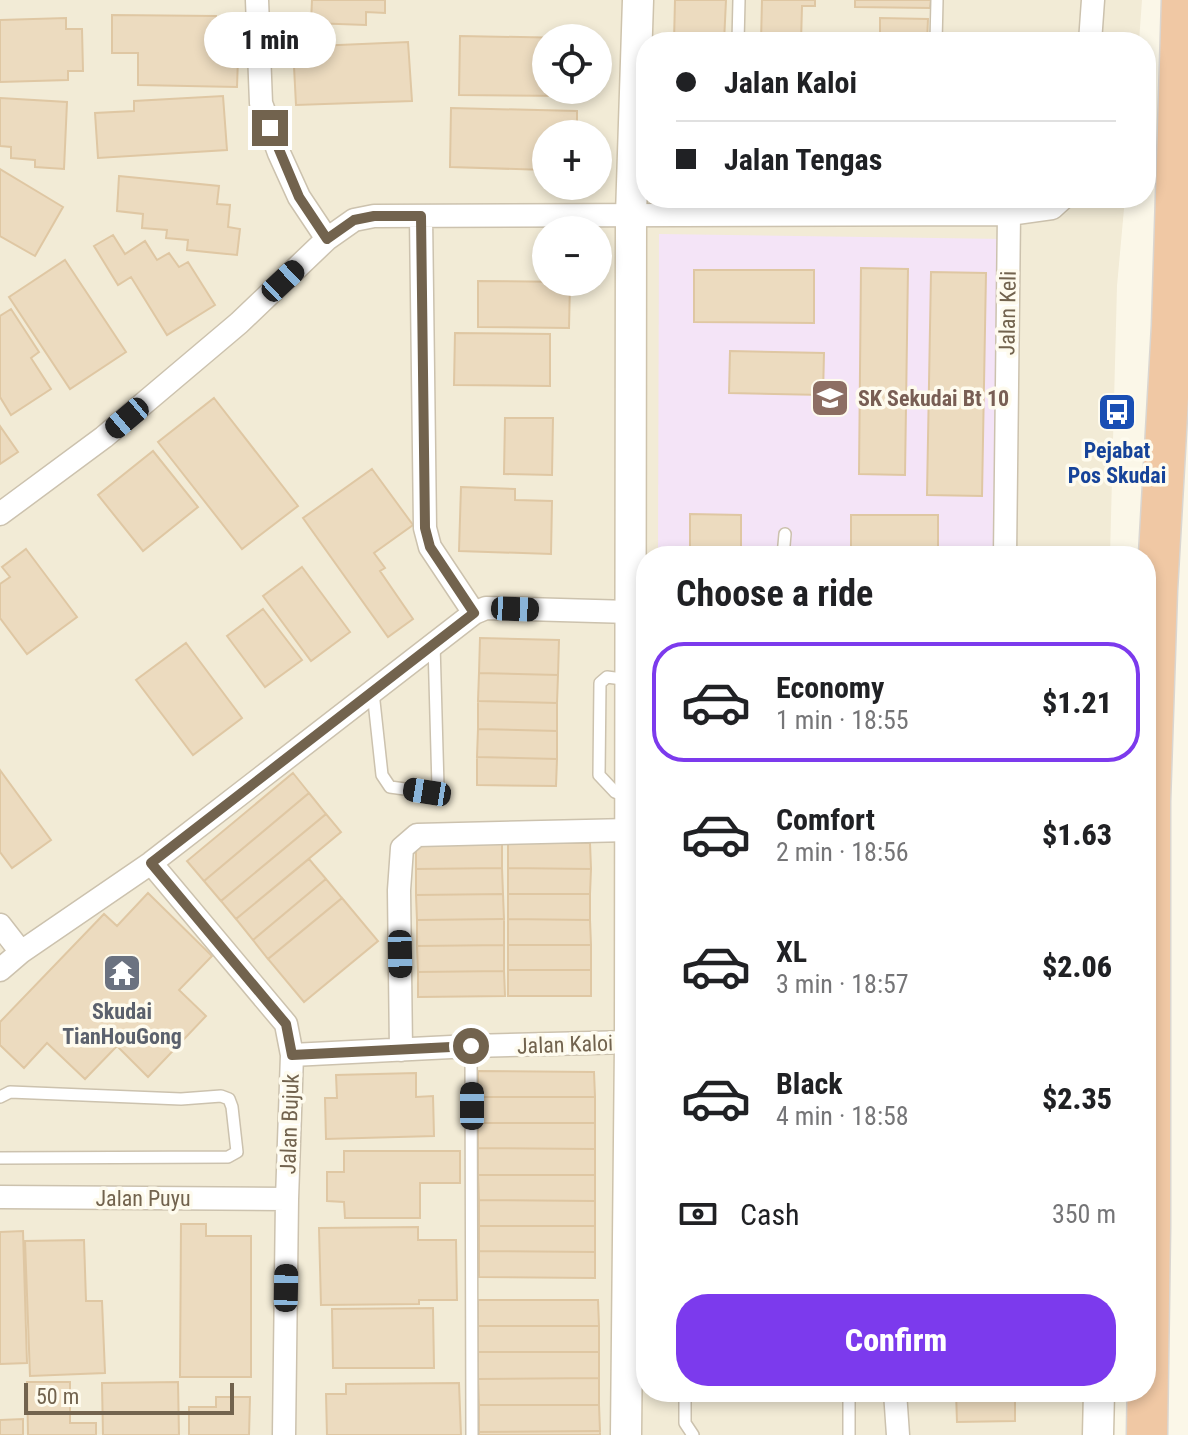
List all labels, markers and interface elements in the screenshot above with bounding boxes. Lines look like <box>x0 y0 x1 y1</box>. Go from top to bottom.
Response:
callout: 1 min <box>204 12 336 68</box>
map controls <box>532 24 612 296</box>
button: locate <box>532 24 612 104</box>
text: 1 min <box>241 25 299 55</box>
text: Jalan Kaloi <box>724 65 857 100</box>
route end <box>252 110 288 146</box>
button: + <box>532 120 612 200</box>
text: Jalan Tengas <box>724 142 882 177</box>
button: − <box>532 216 612 296</box>
car <box>257 256 309 306</box>
street label: Jalan Keli <box>994 270 1021 356</box>
school or university icon: SK Sekudai Bt 10 <box>809 377 851 419</box>
place label: SK Sekudai Bt 10 <box>858 386 1009 411</box>
bus stop icon: Pejabat Pos Skudai <box>1096 391 1138 433</box>
car <box>101 393 153 443</box>
place label: Pejabat Pos Skudai <box>1068 438 1166 488</box>
text: Choose a ride <box>676 573 873 615</box>
car <box>491 596 539 622</box>
icon: car <box>680 666 752 738</box>
text: Economy <box>776 670 884 705</box>
text: $1.21 <box>1042 685 1112 720</box>
text: 1 min · 18:55 <box>776 705 909 735</box>
car <box>401 776 453 808</box>
icon: car <box>680 798 752 870</box>
text: Comfort <box>776 802 875 837</box>
text: $1.63 <box>1042 817 1112 852</box>
text: 2 min · 18:56 <box>776 837 909 867</box>
car <box>388 930 412 978</box>
icon: car <box>680 930 752 1002</box>
text: XL <box>776 934 807 969</box>
text: $2.06 <box>1042 949 1112 984</box>
temple icon: Skudai TianHouGong <box>101 952 143 994</box>
text: 3 min · 18:57 <box>776 969 909 999</box>
place label: Skudai TianHouGong <box>62 999 182 1049</box>
route start <box>453 1028 489 1064</box>
street label: Jalan Kaloi <box>517 1030 614 1059</box>
icon: car <box>680 1062 752 1134</box>
text: Black <box>776 1066 843 1101</box>
street label: Jalan Bujuk <box>275 1073 304 1175</box>
text: $2.35 <box>1042 1081 1112 1116</box>
car <box>460 1082 484 1130</box>
text: 4 min · 18:58 <box>776 1101 909 1131</box>
street label: Jalan Puyu <box>95 1186 191 1211</box>
icon: cash <box>676 1192 720 1236</box>
text: Cash <box>740 1197 800 1232</box>
text: 350 m <box>1052 1199 1116 1229</box>
car <box>274 1264 298 1312</box>
button: Confirm <box>676 1294 1116 1386</box>
scale bar <box>24 1379 234 1415</box>
text: 50 m <box>36 1384 79 1409</box>

